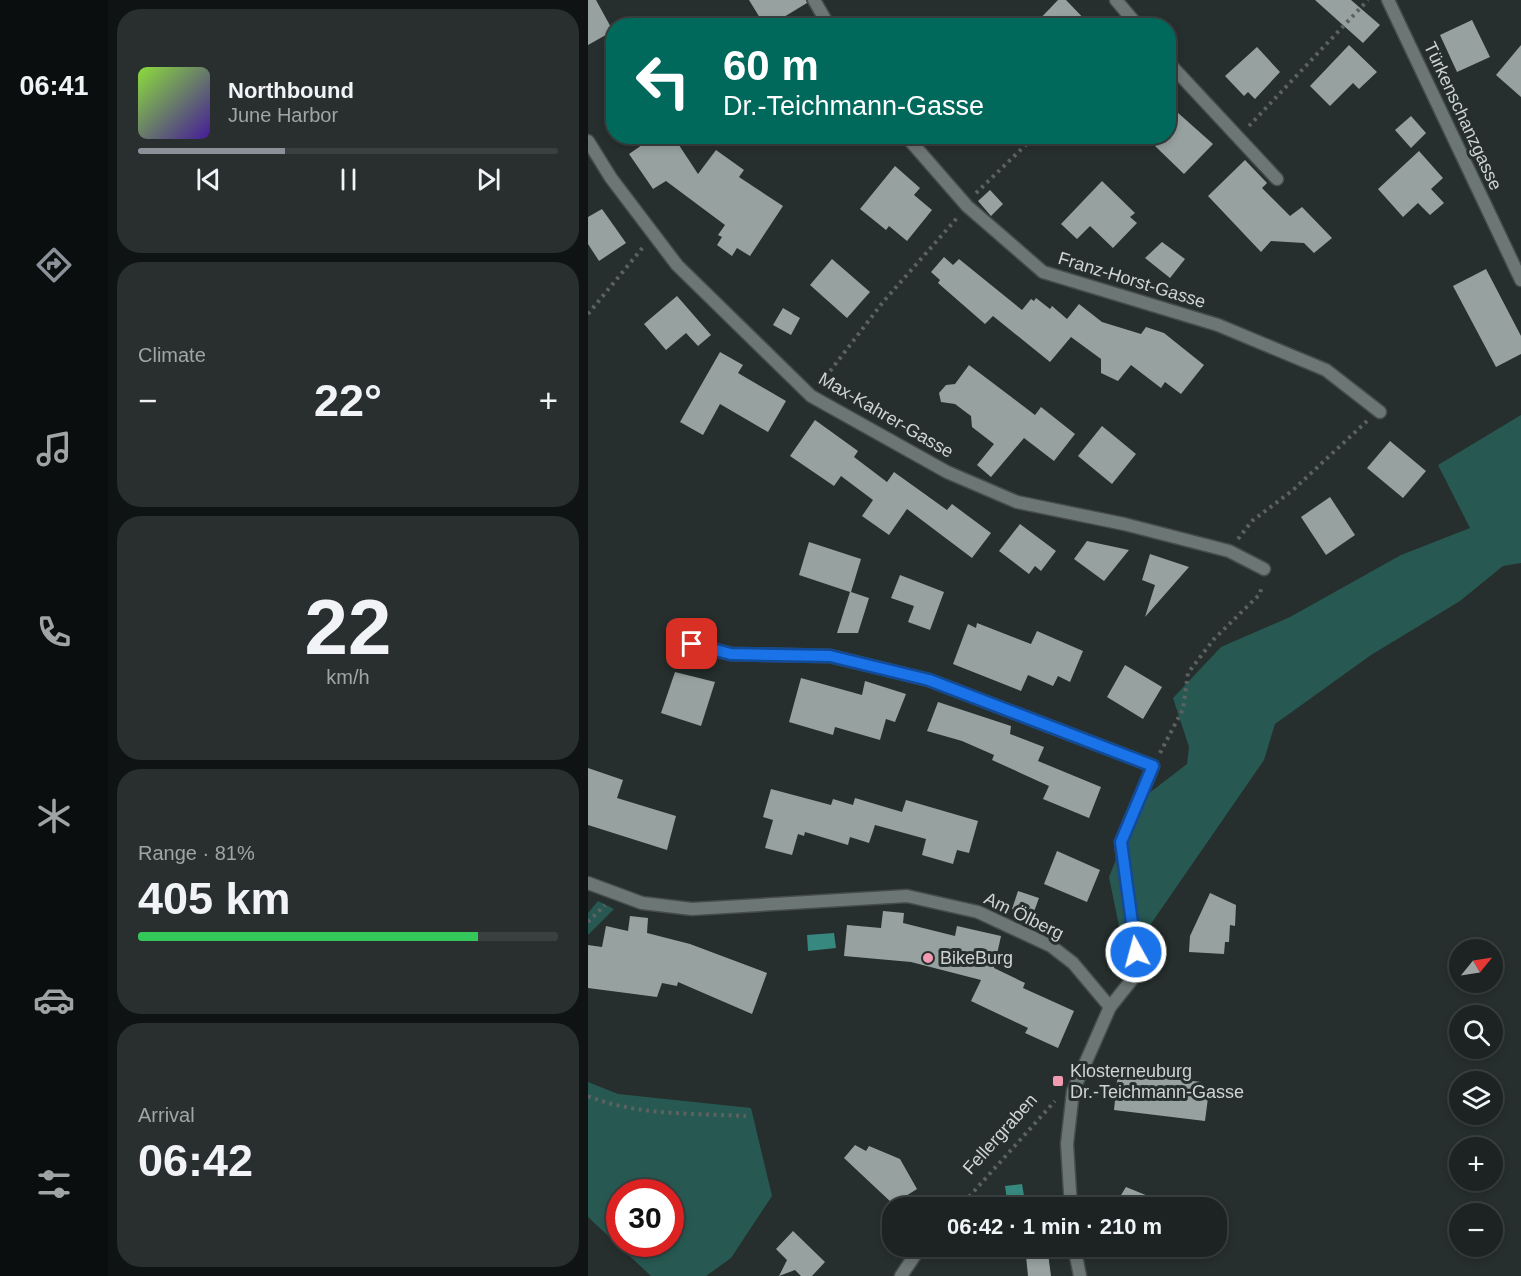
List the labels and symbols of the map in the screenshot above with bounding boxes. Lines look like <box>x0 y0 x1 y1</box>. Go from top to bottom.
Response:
street label: Türkenschanzgasse <box>1420 39 1506 193</box>
street label: Franz-Horst-Gasse <box>1056 248 1208 312</box>
street label: Max-Kahrer-Gasse <box>815 368 957 462</box>
pin <box>666 618 717 669</box>
street label: Am Ölberg <box>981 888 1067 944</box>
position arrow <box>1104 920 1168 984</box>
north arrow <box>1449 939 1503 993</box>
place label: BikeBurg <box>940 948 1013 968</box>
marker: BikeBurg <box>921 951 935 965</box>
place label: Klosterneuburg Dr.-Teichmann-Gasse <box>1070 1061 1244 1102</box>
marker: Klosterneuburg Dr.-Teichmann-Gasse <box>1051 1074 1065 1088</box>
street label: Fellergraben <box>959 1090 1041 1178</box>
speed limit sign: 30 <box>606 1179 684 1257</box>

